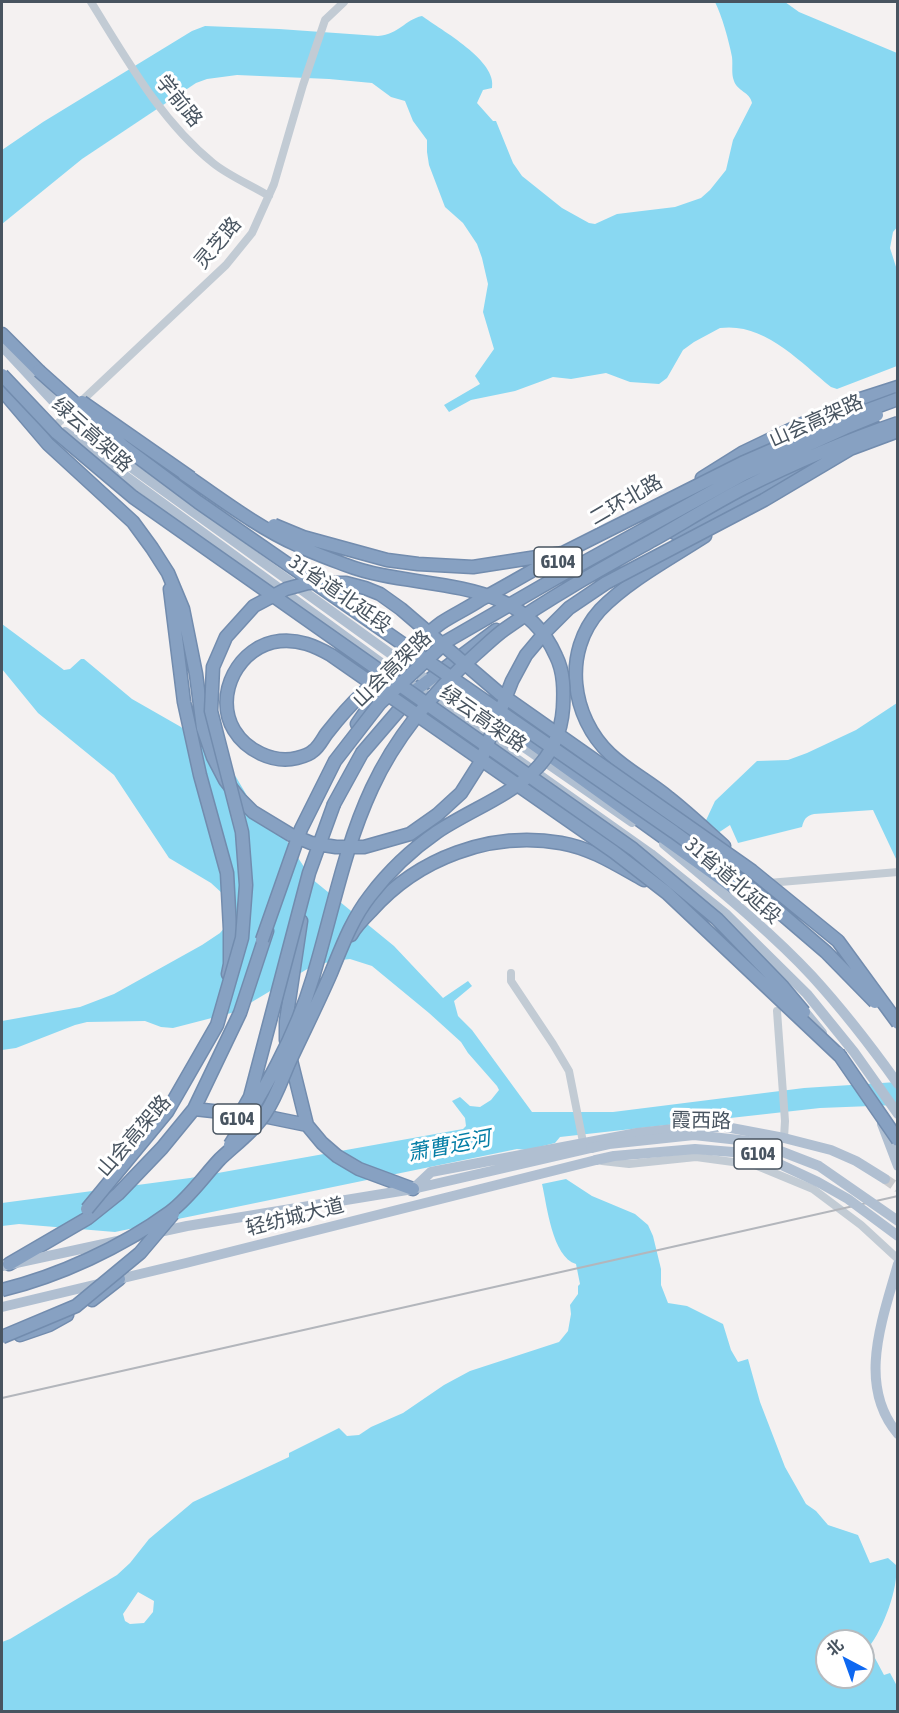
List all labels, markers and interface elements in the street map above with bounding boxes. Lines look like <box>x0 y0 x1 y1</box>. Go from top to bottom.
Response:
street label: 学前路 <box>151 70 207 132</box>
street label: 灵芝路 <box>190 212 246 274</box>
street label: 山会高架路 <box>765 390 867 452</box>
street label: 绿云高架路 <box>47 393 137 477</box>
street label: 二环北路 <box>585 470 667 530</box>
road number: G104 <box>534 547 582 577</box>
street label: 31省道北延段 <box>284 550 396 638</box>
street label: 山会高架路 <box>348 626 436 712</box>
street label: 绿云高架路 <box>435 680 531 758</box>
street label: 31省道北延段 <box>680 833 786 929</box>
street label: 山会高架路 <box>92 1090 176 1182</box>
road number: G104 <box>213 1104 261 1134</box>
street label: 霞西路 <box>671 1108 731 1134</box>
water label: 萧曹运河 <box>405 1126 493 1166</box>
road number: G104 <box>734 1139 782 1169</box>
street label: 轻纺城大道 <box>244 1193 346 1241</box>
north arrow <box>815 1629 875 1689</box>
text: 北 <box>823 1635 846 1659</box>

